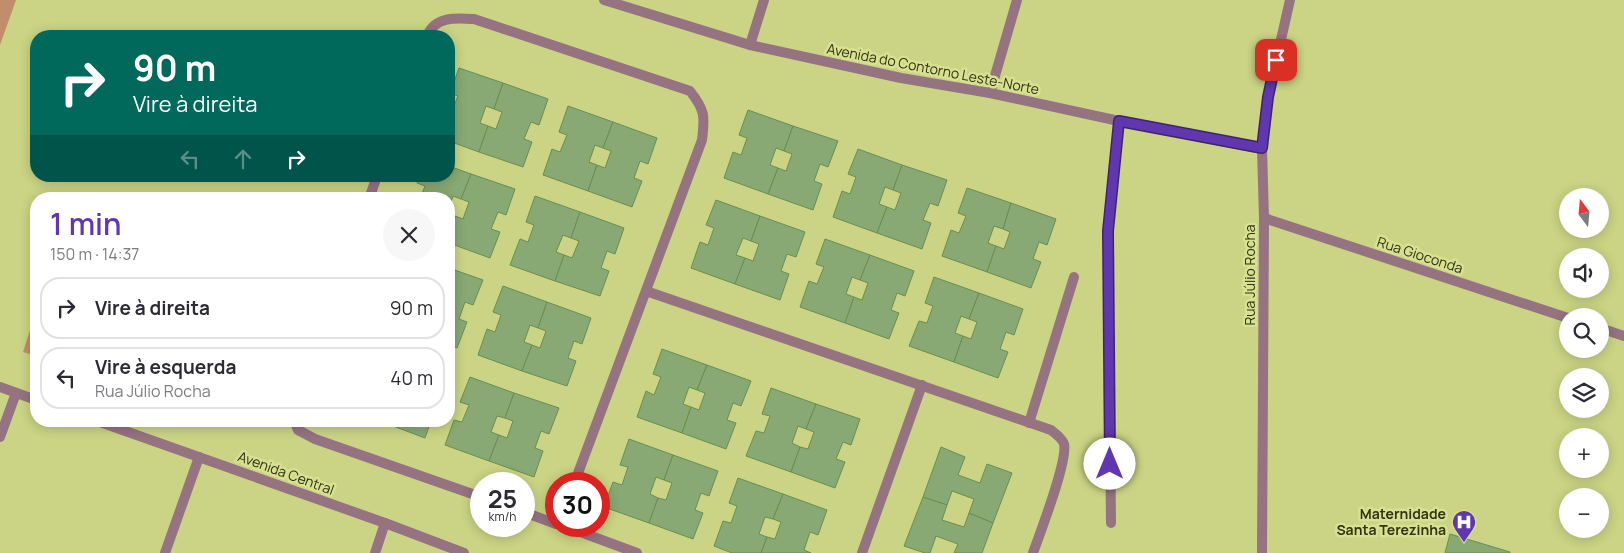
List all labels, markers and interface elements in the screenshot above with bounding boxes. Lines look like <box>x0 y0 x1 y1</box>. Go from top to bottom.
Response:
street label: Avenida do Contorno Leste-Norte <box>825 39 1041 98</box>
pin <box>1255 39 1297 81</box>
text: 90 m <box>133 44 216 92</box>
icon: arrive <box>1262 46 1290 74</box>
icon: right <box>50 50 115 115</box>
text: Vire à direita <box>133 89 257 119</box>
icon: left <box>176 145 204 173</box>
icon: ahead <box>229 145 257 173</box>
icon: right <box>282 145 310 173</box>
north arrow <box>1559 188 1609 238</box>
map controls <box>1559 188 1609 538</box>
text: 1 min <box>50 203 122 244</box>
button: close <box>383 209 435 261</box>
street label: Rua Júlio Rocha <box>1240 224 1259 326</box>
street label: Rua Gioconda <box>1375 232 1466 277</box>
text: 150 m · 14:37 <box>50 243 139 265</box>
button: sound <box>1559 248 1609 298</box>
icon: right <box>52 294 80 322</box>
text: Vire à direita <box>95 295 210 321</box>
text: 90 m <box>390 295 433 321</box>
button: search <box>1559 308 1609 358</box>
text: Vire à esquerda <box>95 354 236 380</box>
icon: left <box>52 364 80 392</box>
text: 40 m <box>390 365 433 391</box>
button: layers <box>1559 368 1609 418</box>
text: Rua Júlio Rocha <box>95 380 211 402</box>
button: + <box>1559 428 1609 478</box>
position arrow <box>1083 437 1135 489</box>
street label: Avenida Central <box>235 446 337 499</box>
speed limit sign: 30 <box>545 472 610 537</box>
text: 25 <box>488 481 517 516</box>
button: − <box>1559 488 1609 538</box>
place label: Maternidade Santa Terezinha <box>1336 504 1446 539</box>
text: km/h <box>489 508 516 525</box>
hospital icon: Maternidade Santa Terezinha <box>1451 509 1477 543</box>

